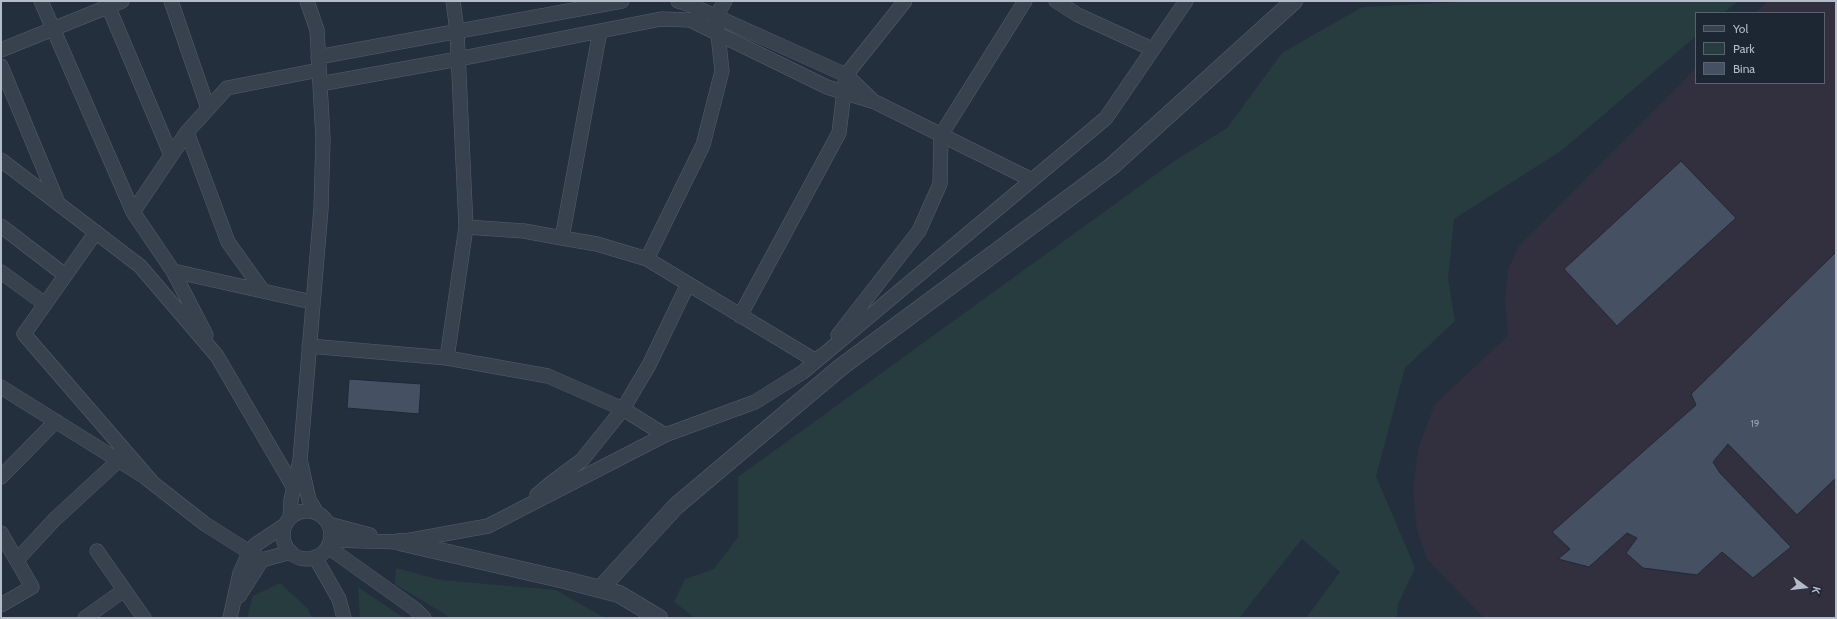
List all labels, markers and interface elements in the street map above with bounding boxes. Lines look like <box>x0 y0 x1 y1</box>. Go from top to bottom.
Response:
legend <box>1695 12 1825 84</box>
text: Yol <box>1733 21 1748 36</box>
text: Park <box>1733 41 1755 56</box>
text: Bina <box>1733 61 1755 76</box>
house number: 19 <box>1751 418 1759 430</box>
north arrow <box>1785 567 1825 607</box>
text: K <box>1809 585 1824 595</box>

